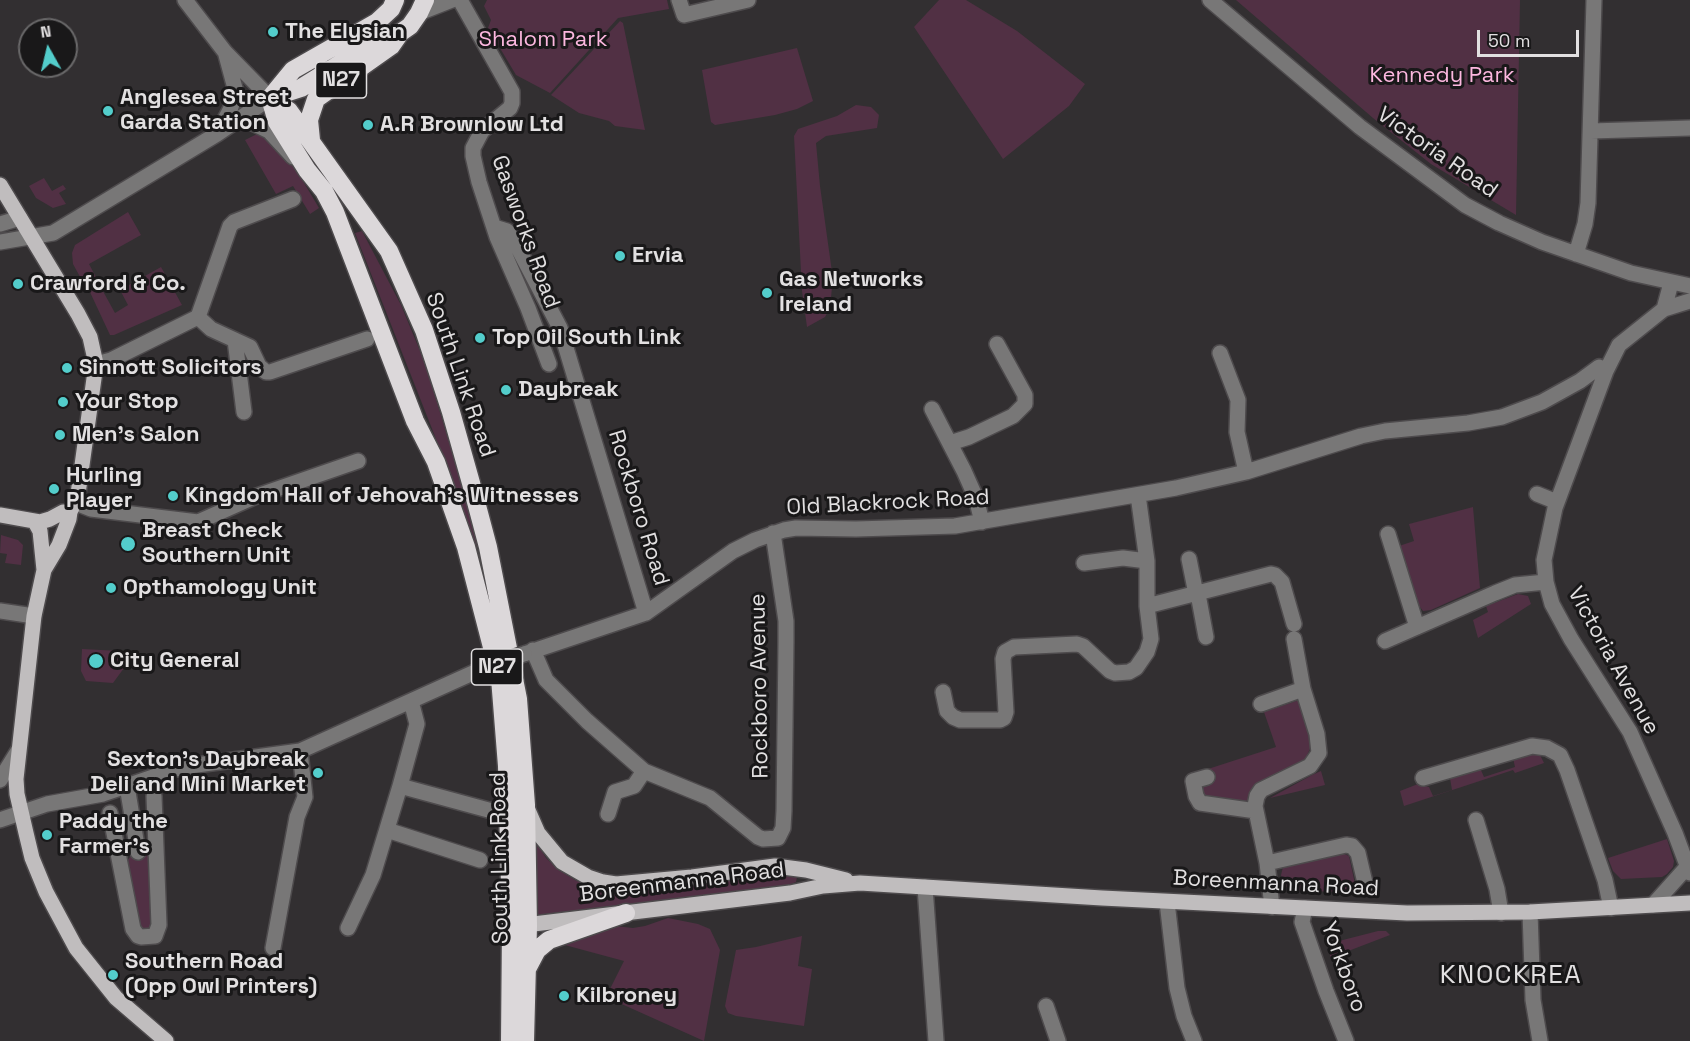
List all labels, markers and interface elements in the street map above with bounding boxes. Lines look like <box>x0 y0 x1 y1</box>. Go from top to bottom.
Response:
north arrow <box>18 18 78 78</box>
scale bar <box>1480 18 1582 56</box>
place label: The Elysian <box>285 19 405 45</box>
text: N <box>39 21 52 43</box>
marker: The Elysian <box>266 25 280 39</box>
park label: Shalom Park <box>479 27 607 53</box>
text: 50 m <box>1488 29 1530 52</box>
road number: N27 <box>316 62 366 98</box>
park label: Kennedy Park <box>1369 63 1515 89</box>
place label: Anglesea Street Garda Station <box>120 85 289 136</box>
street label: Victoria Road <box>1372 102 1502 204</box>
marker: Anglesea Street Garda Station <box>101 104 115 118</box>
place label: A.R Brownlow Ltd <box>380 112 564 138</box>
marker: A.R Brownlow Ltd <box>361 118 375 132</box>
street label: Gasworks Road <box>485 152 565 312</box>
place label: Ervia <box>632 243 684 269</box>
marker: Ervia <box>613 249 627 263</box>
place label: Gas Networks Ireland <box>779 267 923 318</box>
place label: Crawford & Co. <box>30 271 186 297</box>
marker: Crawford & Co. <box>11 277 25 291</box>
marker: Gas Networks Ireland <box>760 286 774 300</box>
street label: South Link Road <box>419 289 501 461</box>
place label: Top Oil South Link <box>492 325 681 351</box>
marker: Top Oil South Link <box>473 331 487 345</box>
place label: Sinnott Solicitors <box>79 355 262 381</box>
marker: Sinnott Solicitors <box>60 361 74 375</box>
place label: Daybreak <box>518 377 619 403</box>
marker: Daybreak <box>499 383 513 397</box>
place label: Your Stop <box>75 389 179 415</box>
marker: Your Stop <box>56 395 70 409</box>
place label: Men's Salon <box>72 422 200 448</box>
street label: Rockboro Road <box>602 427 674 589</box>
marker: Men's Salon <box>53 428 67 442</box>
place label: Hurling Player <box>66 463 142 514</box>
marker: Hurling Player <box>47 482 61 496</box>
place label: Kingdom Hall of Jehovah's Witnesses <box>185 483 579 509</box>
street label: Old Blackrock Road <box>786 484 990 522</box>
marker: Kingdom Hall of Jehovah's Witnesses <box>166 489 180 503</box>
place label: Breast Check Southern Unit <box>142 518 291 570</box>
marker: Breast Check Southern Unit <box>119 535 137 553</box>
place label: Opthamology Unit <box>123 575 317 601</box>
marker: Opthamology Unit <box>104 581 118 595</box>
street label: Victoria Avenue <box>1562 583 1664 739</box>
street label: Rockboro Avenue <box>745 593 775 779</box>
place label: City General <box>110 648 240 674</box>
road number: N27 <box>472 649 522 685</box>
marker: City General <box>87 652 105 670</box>
place label: Sexton's Daybreak Deli and Mini Market <box>90 747 306 798</box>
marker: Sexton's Daybreak Deli and Mini Market <box>311 766 325 780</box>
street label: South Link Road <box>485 772 515 944</box>
place label: Paddy the Farmer’s <box>59 809 168 860</box>
marker: Paddy the Farmer’s <box>40 828 54 842</box>
street label: Boreenmanna Road <box>578 857 786 909</box>
street label: Boreenmanna Road <box>1172 865 1380 903</box>
street label: Yorkboro <box>1314 918 1372 1016</box>
place label: Southern Road (Opp Owl Printers) <box>125 949 317 1000</box>
district label: KNOCKREA <box>1440 960 1582 992</box>
marker: Southern Road (Opp Owl Printers) <box>106 968 120 982</box>
place label: Kilbroney <box>576 983 677 1009</box>
marker: Kilbroney <box>557 989 571 1003</box>

